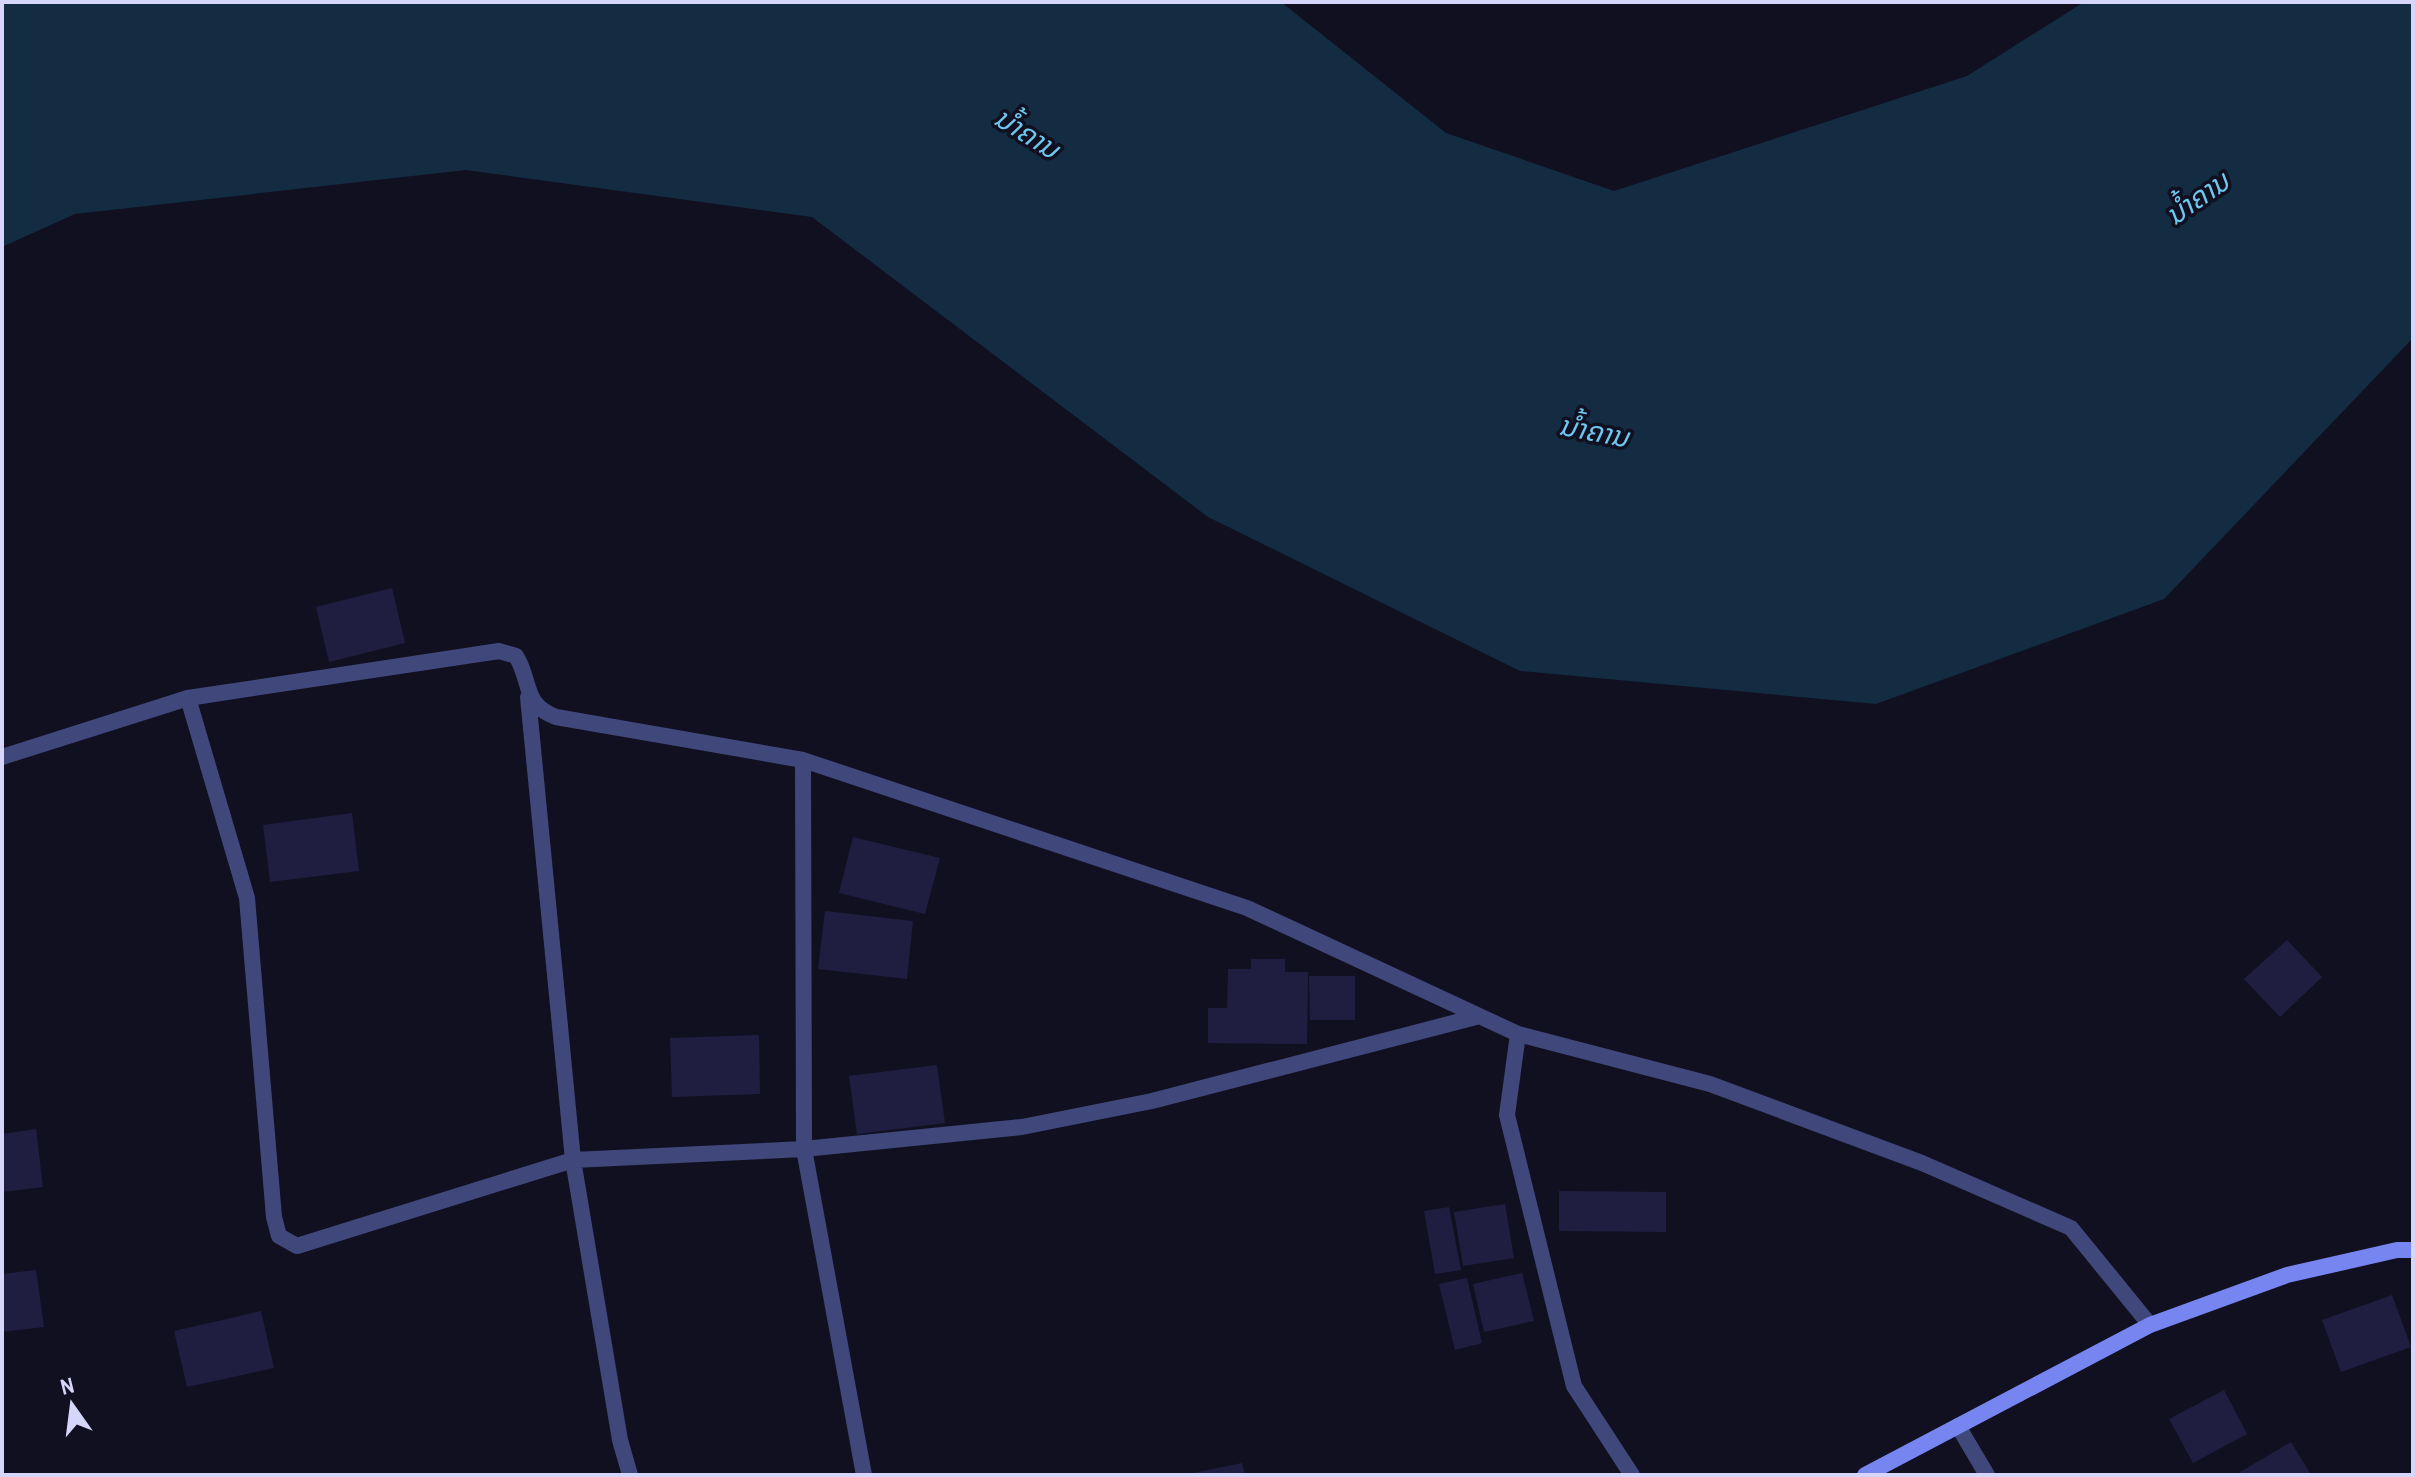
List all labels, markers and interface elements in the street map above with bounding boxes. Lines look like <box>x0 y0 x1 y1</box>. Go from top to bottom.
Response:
water label: ນ້ຳຄານ <box>987 98 1069 169</box>
water label: ນ້ຳຄານ <box>2157 161 2238 234</box>
water label: ນ້ຳຄານ <box>1556 405 1634 457</box>
north arrow <box>32 1365 112 1445</box>
text: N <box>57 1369 77 1402</box>

